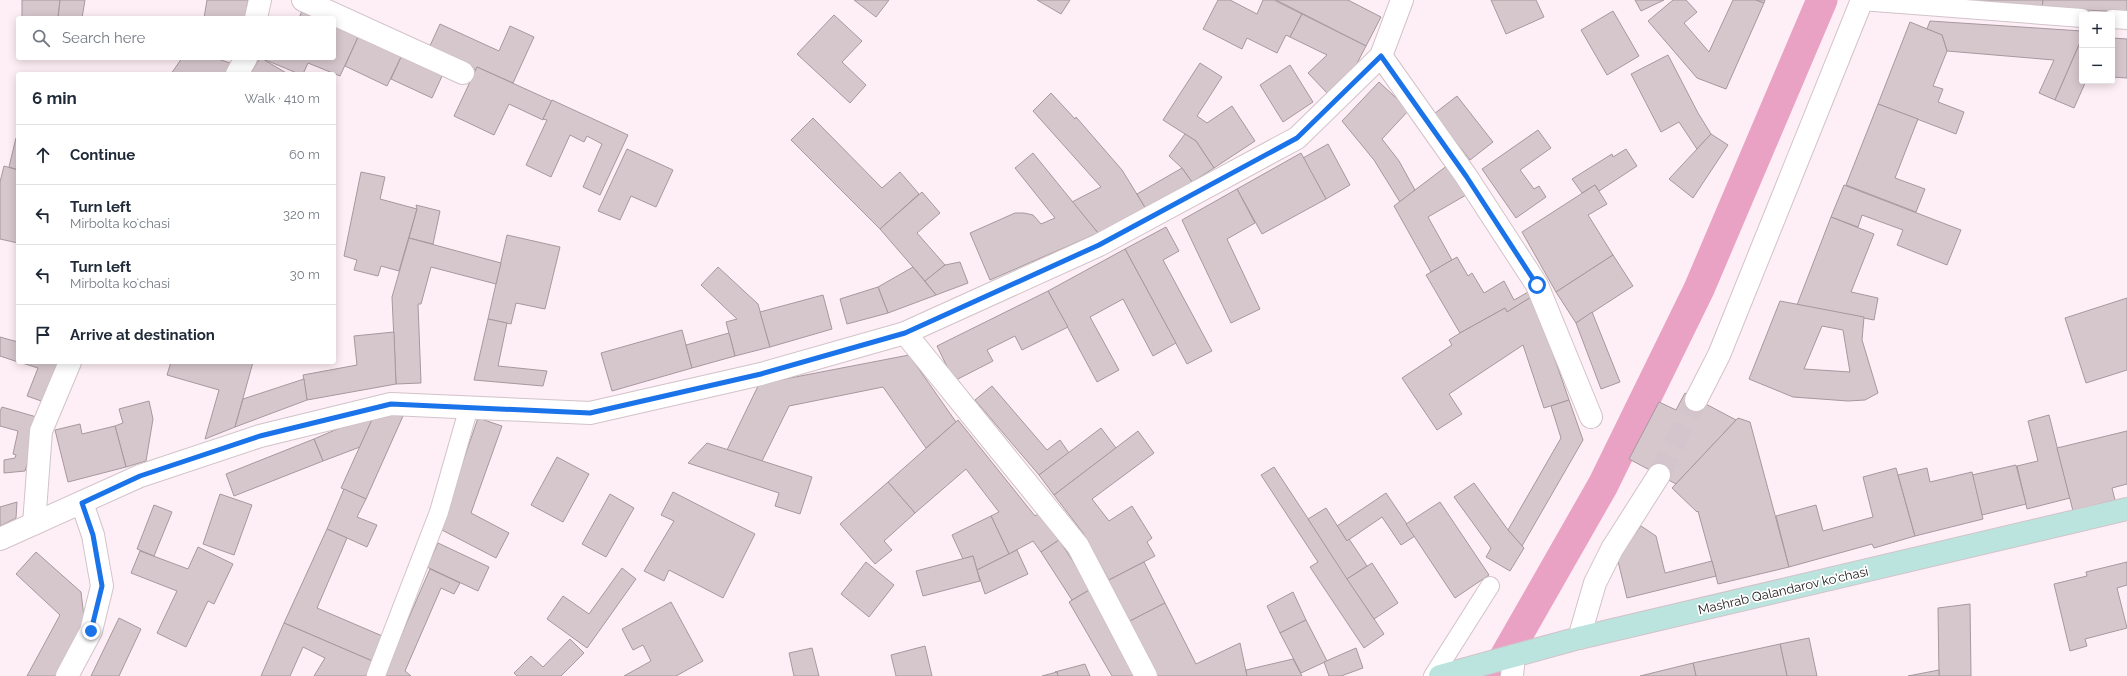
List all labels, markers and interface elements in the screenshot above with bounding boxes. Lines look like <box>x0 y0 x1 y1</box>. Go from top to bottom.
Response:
map controls <box>2079 12 2115 84</box>
button: + <box>2079 12 2115 48</box>
search box <box>16 16 336 60</box>
icon: search <box>30 27 52 49</box>
text: Search here <box>62 29 145 47</box>
button: − <box>2079 48 2115 84</box>
text: 6 min <box>32 88 77 108</box>
text: Walk · 410 m <box>245 91 320 106</box>
icon: ahead <box>32 144 54 166</box>
text: Continue <box>70 146 135 164</box>
text: 60 m <box>289 147 320 162</box>
text: Turn left <box>70 198 131 216</box>
icon: left <box>32 204 54 226</box>
text: 320 m <box>283 207 320 222</box>
text: Mirbolta koʻchasi <box>70 216 170 231</box>
text: Turn left <box>70 258 131 276</box>
icon: left <box>32 264 54 286</box>
text: 30 m <box>290 267 320 282</box>
text: Mirbolta koʻchasi <box>70 276 170 291</box>
route start <box>1528 276 1546 294</box>
icon: arrive <box>32 324 54 346</box>
text: Arrive at destination <box>70 326 215 344</box>
street label: Mashrab Qalandarov ko'chasi <box>1697 564 1870 617</box>
route end <box>82 622 100 640</box>

